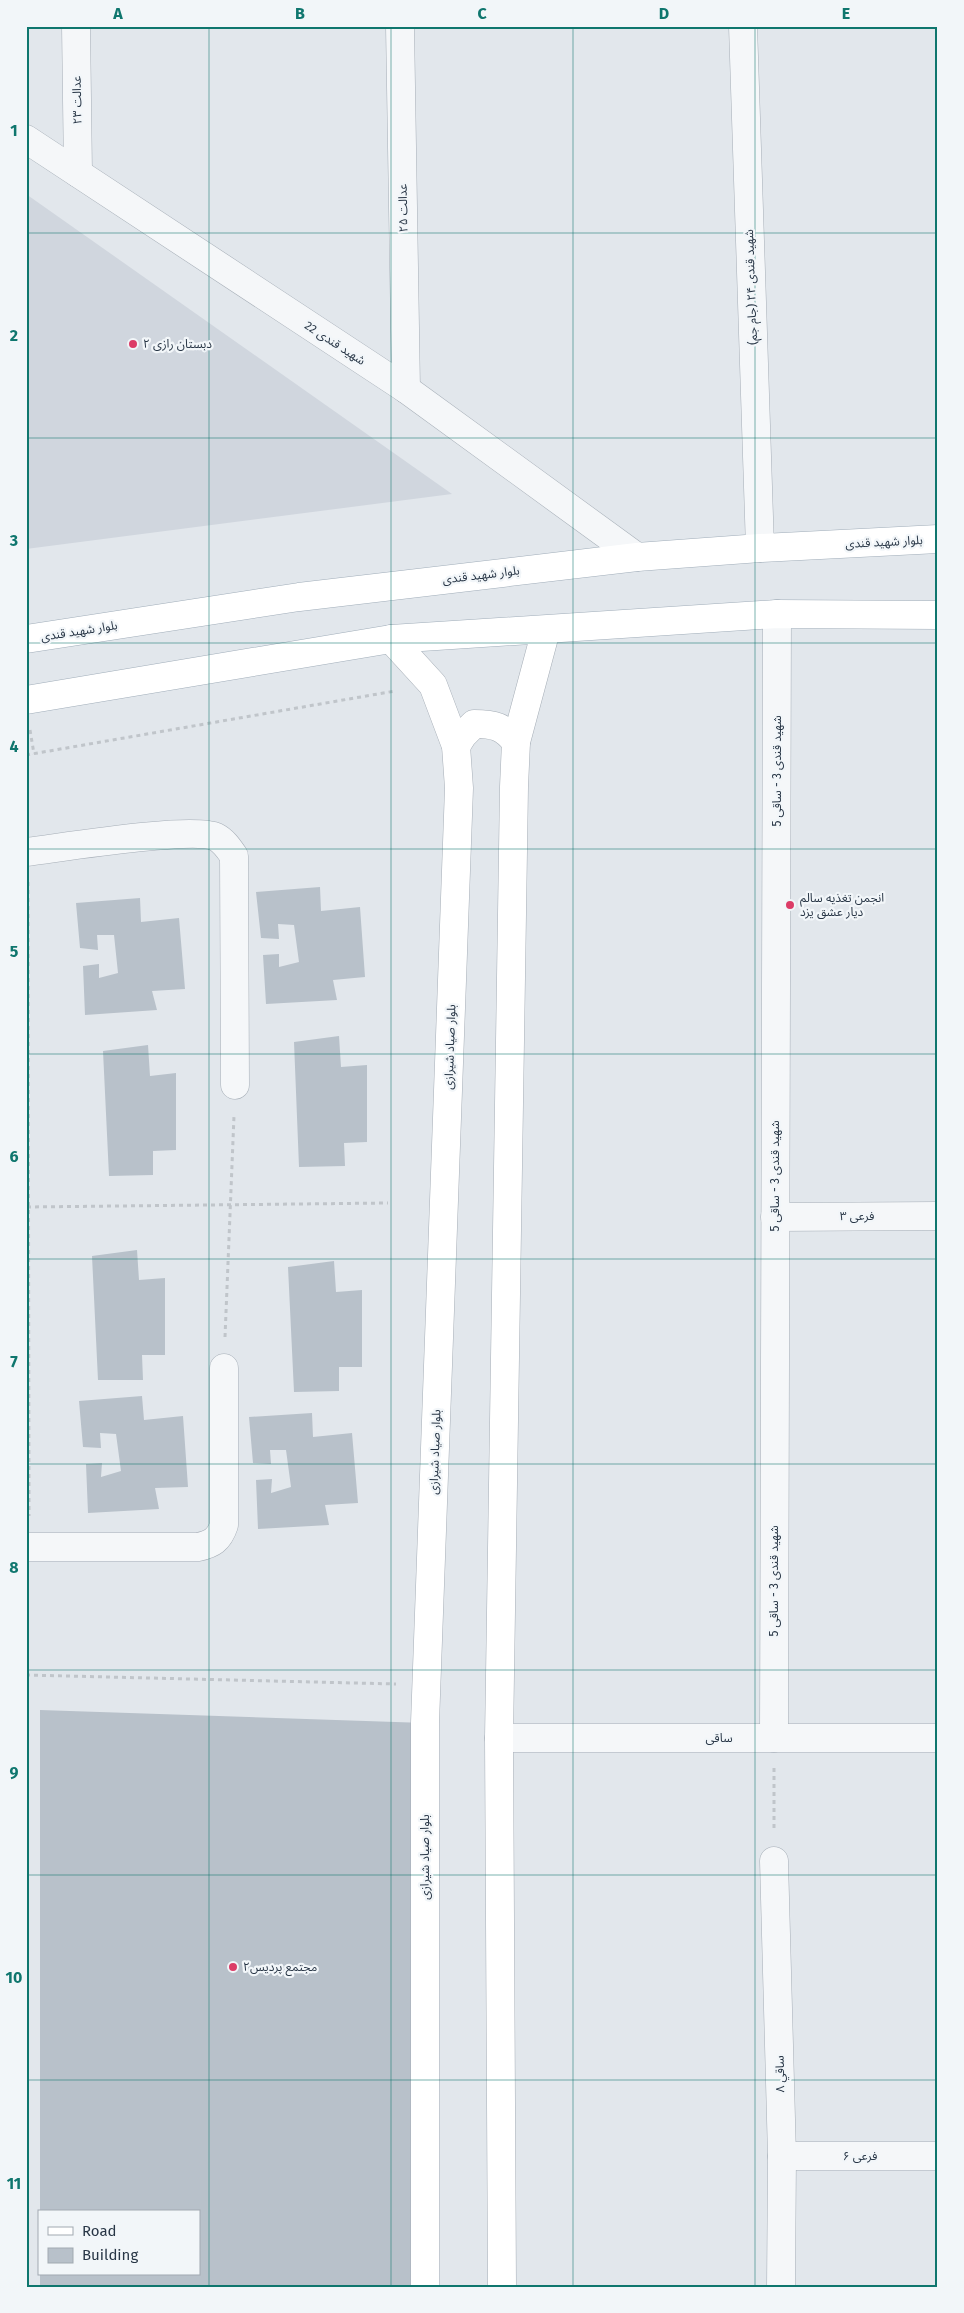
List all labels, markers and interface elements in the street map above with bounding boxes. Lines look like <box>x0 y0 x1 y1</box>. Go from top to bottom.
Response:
text: A <box>112 4 123 23</box>
text: B <box>295 4 305 23</box>
text: C <box>477 4 487 23</box>
text: D <box>659 4 669 23</box>
text: E <box>842 4 850 23</box>
street label: عدالت ۲۳ <box>70 76 84 124</box>
text: 1 <box>10 121 18 140</box>
street label: عدالت ۲۵ <box>396 184 410 232</box>
street label: شهید قندی ۲۴ (جام جم) <box>742 229 762 345</box>
street label: شهید قندی 22 <box>302 318 368 368</box>
text: 2 <box>10 326 18 345</box>
place label: دبستان رازی ۲ <box>143 337 212 351</box>
marker: دبستان رازی ۲ <box>127 338 139 350</box>
text: 3 <box>9 531 18 550</box>
street label: بلوار شهید قندی <box>845 533 923 551</box>
street label: بلوار شهید قندی <box>442 563 520 587</box>
street label: بلوار شهید قندی <box>40 618 118 644</box>
street label: شهید قندی 3 - ساقی 5 <box>770 715 784 827</box>
text: 4 <box>9 737 19 756</box>
place label: انجمن تغذیه سالم دیار عشق یزد <box>800 891 884 920</box>
marker: انجمن تغذیه سالم دیار عشق یزد <box>784 899 796 911</box>
text: 5 <box>10 942 19 961</box>
street label: بلوار صیاد شیرازی <box>442 1004 459 1090</box>
street label: شهید قندی 3 - ساقی 5 <box>768 1120 782 1232</box>
text: 6 <box>9 1147 19 1166</box>
street label: فرعی ۳ <box>840 1209 874 1223</box>
text: 7 <box>10 1352 18 1371</box>
street label: بلوار صیاد شیرازی <box>427 1409 444 1495</box>
street label: شهید قندی 3 - ساقی 5 <box>767 1525 781 1637</box>
text: 8 <box>9 1558 19 1577</box>
street label: ساقی <box>705 1731 733 1745</box>
text: 9 <box>10 1763 19 1782</box>
street label: بلوار صیاد شیرازی <box>418 1814 432 1900</box>
place label: مجتمع پردیس۲ <box>243 1960 317 1976</box>
marker: مجتمع پردیس۲ <box>227 1961 239 1973</box>
text: 10 <box>6 1968 22 1987</box>
street label: ساقي ۸ <box>773 2055 790 2093</box>
street label: فرعی ۶ <box>843 2149 877 2163</box>
text: 11 <box>7 2174 21 2193</box>
legend <box>38 2210 200 2276</box>
text: Road <box>82 2222 117 2240</box>
text: Building <box>82 2246 138 2264</box>

